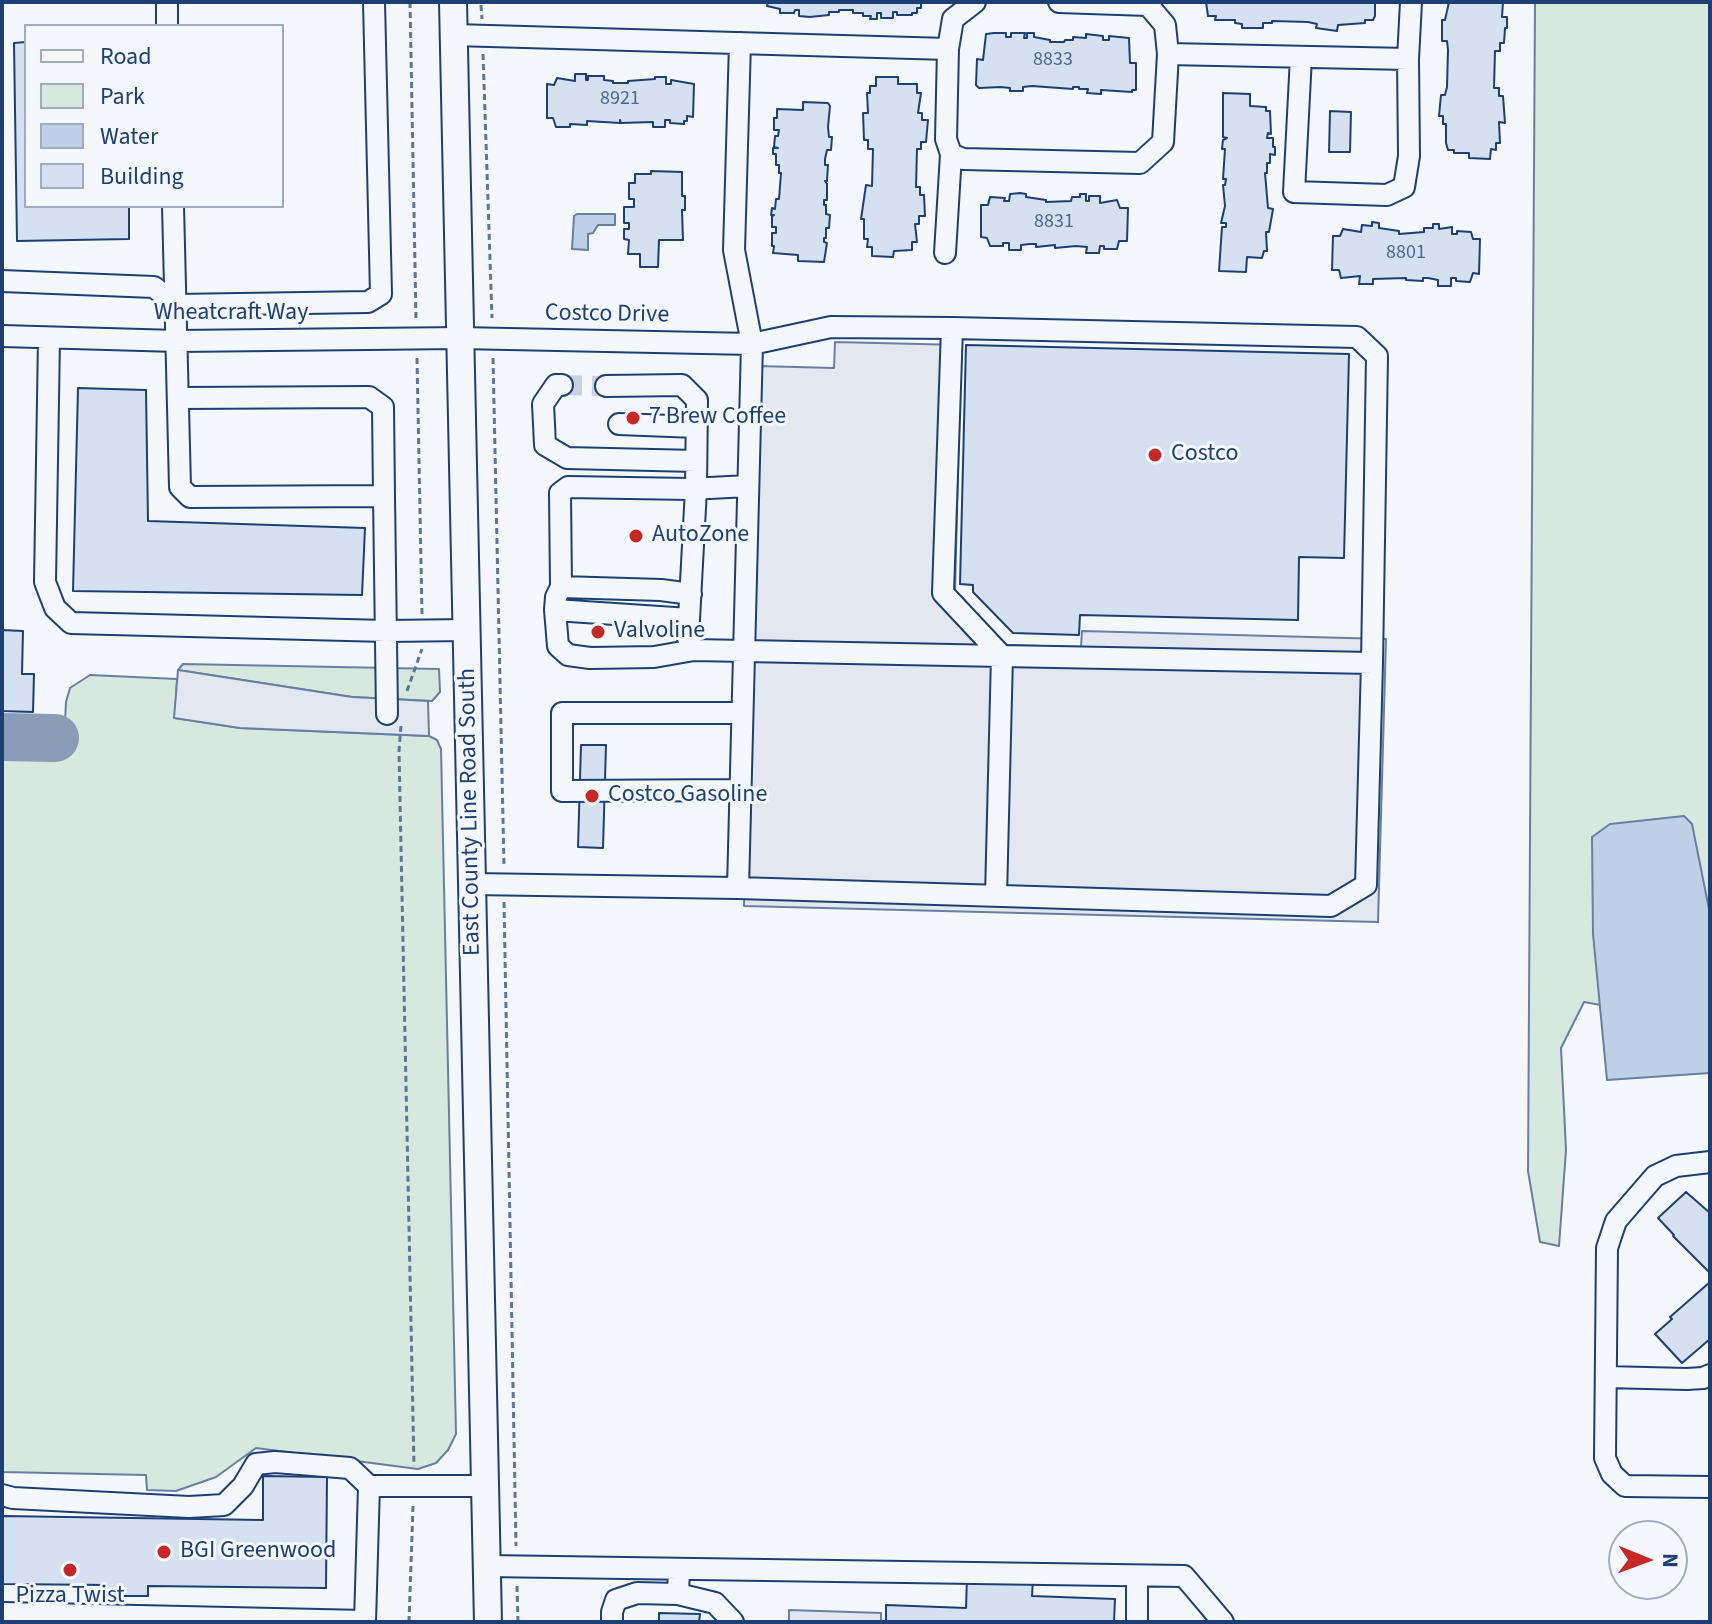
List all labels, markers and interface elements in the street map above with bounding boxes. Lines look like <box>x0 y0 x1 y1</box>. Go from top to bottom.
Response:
legend <box>24 24 284 208</box>
text: Road <box>100 39 152 74</box>
house number: 8833 <box>1033 49 1073 73</box>
text: Park <box>100 79 145 114</box>
house number: 8921 <box>600 88 640 112</box>
text: Water <box>100 119 158 154</box>
text: Building <box>100 159 184 194</box>
house number: 8831 <box>1034 211 1074 235</box>
house number: 8801 <box>1386 242 1426 266</box>
street label: Wheatcraft Way <box>154 300 308 328</box>
street label: Costco Drive <box>545 300 669 330</box>
place label: 7 Brew Coffee <box>649 404 786 432</box>
marker: 7 Brew Coffee <box>624 409 642 427</box>
place label: Costco <box>1171 441 1238 469</box>
marker: Costco <box>1146 446 1164 464</box>
place label: AutoZone <box>652 522 749 550</box>
marker: AutoZone <box>627 527 645 545</box>
place label: Valvoline <box>614 618 705 646</box>
marker: Valvoline <box>589 623 607 641</box>
street label: East County Line Road South <box>454 668 488 956</box>
place label: Costco Gasoline <box>608 782 767 810</box>
marker: Costco Gasoline <box>583 787 601 805</box>
north arrow <box>1608 1520 1688 1600</box>
place label: BGI Greenwood <box>180 1538 336 1566</box>
marker: BGI Greenwood <box>155 1543 173 1561</box>
text: N <box>1654 1553 1686 1568</box>
marker: Pizza Twist <box>61 1561 79 1579</box>
place label: Pizza Twist <box>15 1583 125 1611</box>

